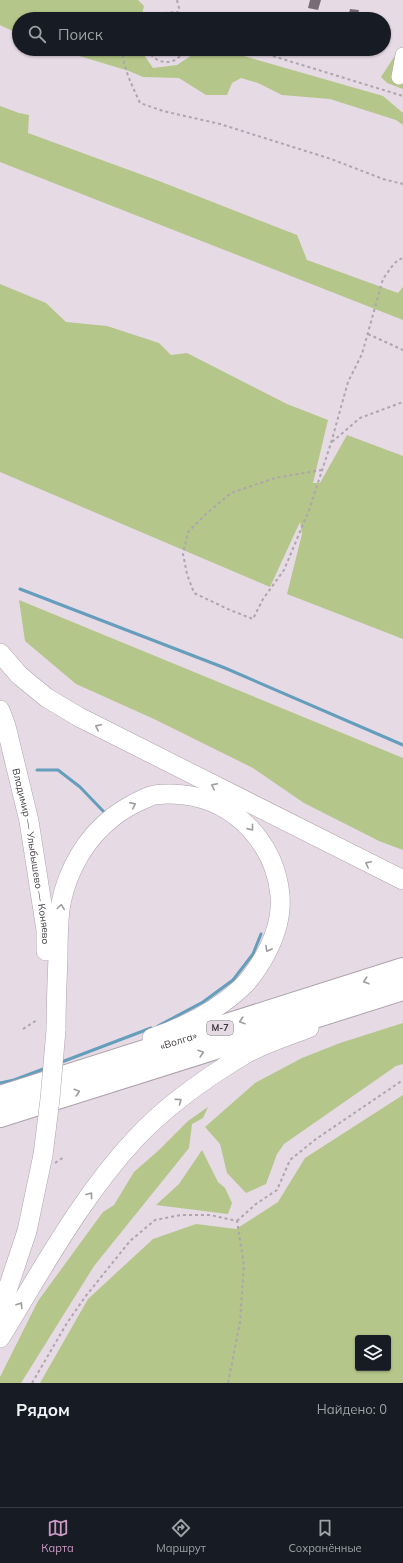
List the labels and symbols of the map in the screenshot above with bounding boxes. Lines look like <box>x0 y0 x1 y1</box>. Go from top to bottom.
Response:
one-way arrow <box>95 724 103 732</box>
street label: Владимир — Улыбышево — Коняево <box>9 767 52 944</box>
one-way arrow <box>211 783 219 791</box>
one-way arrow <box>128 802 136 810</box>
one-way arrow <box>246 824 253 831</box>
one-way arrow <box>365 861 372 868</box>
one-way arrow <box>56 904 65 910</box>
one-way arrow <box>266 945 273 952</box>
one-way arrow <box>363 976 370 985</box>
one-way arrow <box>239 1016 246 1025</box>
road number: М-7 <box>207 1021 233 1035</box>
street label: «Волга» <box>158 1029 199 1053</box>
one-way arrow <box>198 1049 205 1058</box>
one-way arrow <box>74 1088 81 1096</box>
one-way arrow <box>174 1098 181 1105</box>
one-way arrow <box>85 1193 92 1200</box>
one-way arrow <box>16 1302 23 1309</box>

